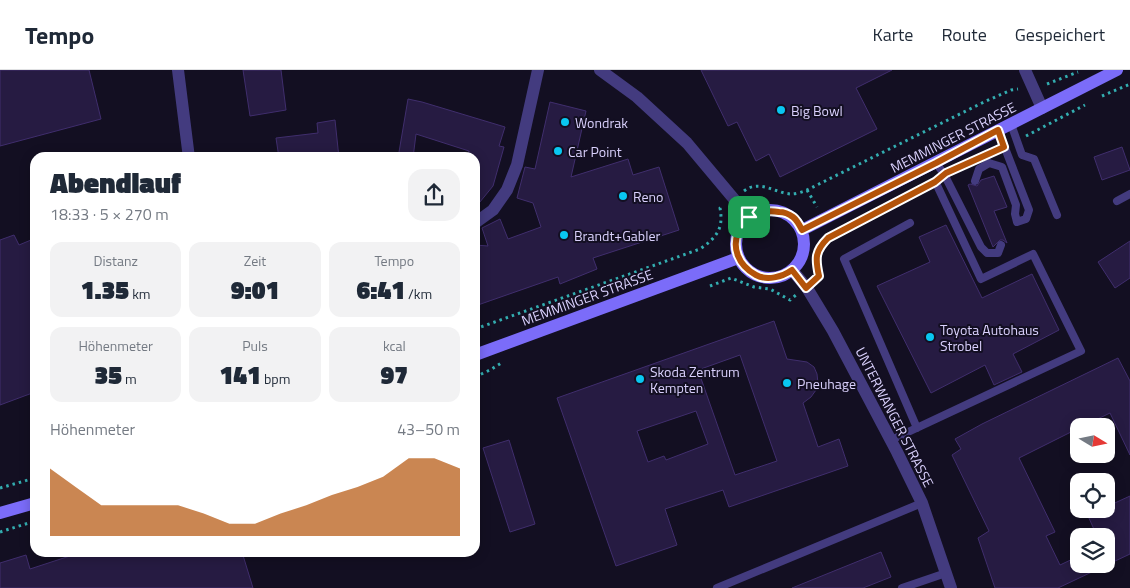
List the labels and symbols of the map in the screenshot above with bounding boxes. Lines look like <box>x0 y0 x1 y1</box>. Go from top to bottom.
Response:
street label: MEMMINGER STRASSE <box>886 96 1020 178</box>
place label: Big Bowl <box>791 100 843 121</box>
marker: Big Bowl <box>775 104 787 116</box>
place label: Wondrak <box>575 112 628 133</box>
marker: Wondrak <box>559 116 571 128</box>
place label: Car Point <box>568 141 622 162</box>
marker: Car Point <box>552 145 564 157</box>
place label: Reno <box>633 186 663 207</box>
marker: Reno <box>617 190 629 202</box>
pin <box>728 196 770 238</box>
place label: Brandt+Gabler <box>574 225 660 246</box>
marker: Brandt+Gabler <box>558 229 570 241</box>
street label: MEMMINGER STRASSE <box>518 263 656 331</box>
place label: Toyota Autohaus Strobel <box>940 319 1039 356</box>
marker: Toyota Autohaus Strobel <box>924 331 936 343</box>
street label: UNTERWANGER STRASSE <box>850 343 940 491</box>
place label: Skoda Zentrum Kempten <box>650 361 740 398</box>
marker: Skoda Zentrum Kempten <box>634 373 646 385</box>
place label: Pneuhage <box>797 373 856 394</box>
marker: Pneuhage <box>781 377 793 389</box>
north arrow <box>1070 418 1115 462</box>

